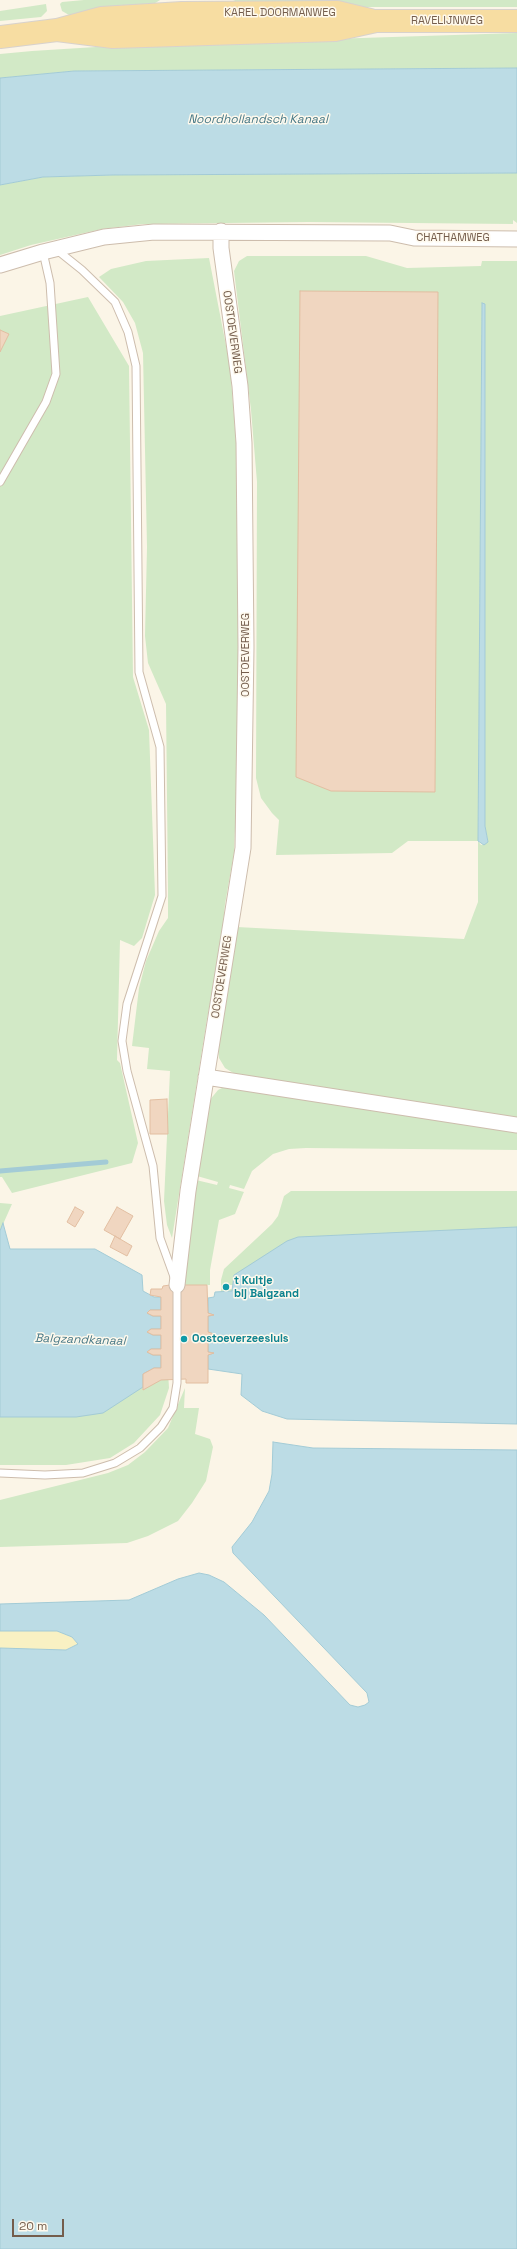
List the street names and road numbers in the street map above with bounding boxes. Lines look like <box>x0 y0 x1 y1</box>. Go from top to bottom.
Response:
street label: KAREL DOORMANWEG <box>224 6 336 20</box>
street label: RAVELIJNWEG <box>411 14 483 28</box>
street label: CHATHAMWEG <box>416 231 490 245</box>
street label: OOSTOEVERWEG <box>220 290 244 374</box>
street label: OOSTOEVERWEG <box>239 613 253 697</box>
street label: OOSTOEVERWEG <box>209 935 235 1019</box>

